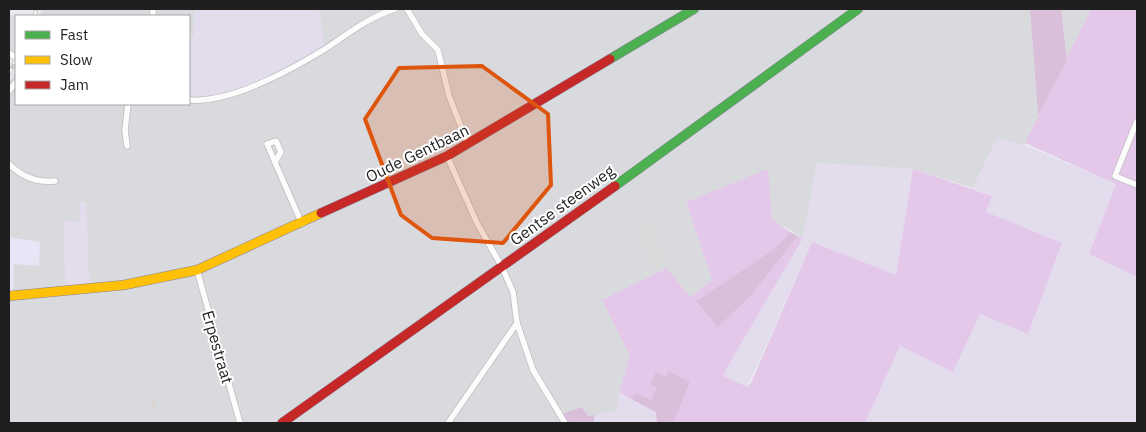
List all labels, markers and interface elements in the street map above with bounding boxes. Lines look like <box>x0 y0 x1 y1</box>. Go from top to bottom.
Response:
legend <box>15 15 190 105</box>
text: Fast <box>60 25 88 44</box>
text: Slow <box>60 50 93 69</box>
text: Jam <box>60 75 89 94</box>
street label: Oude Gentbaan <box>362 119 472 187</box>
street label: Gentse steenweg <box>506 160 619 250</box>
street label: Erpestraat <box>198 308 238 386</box>

